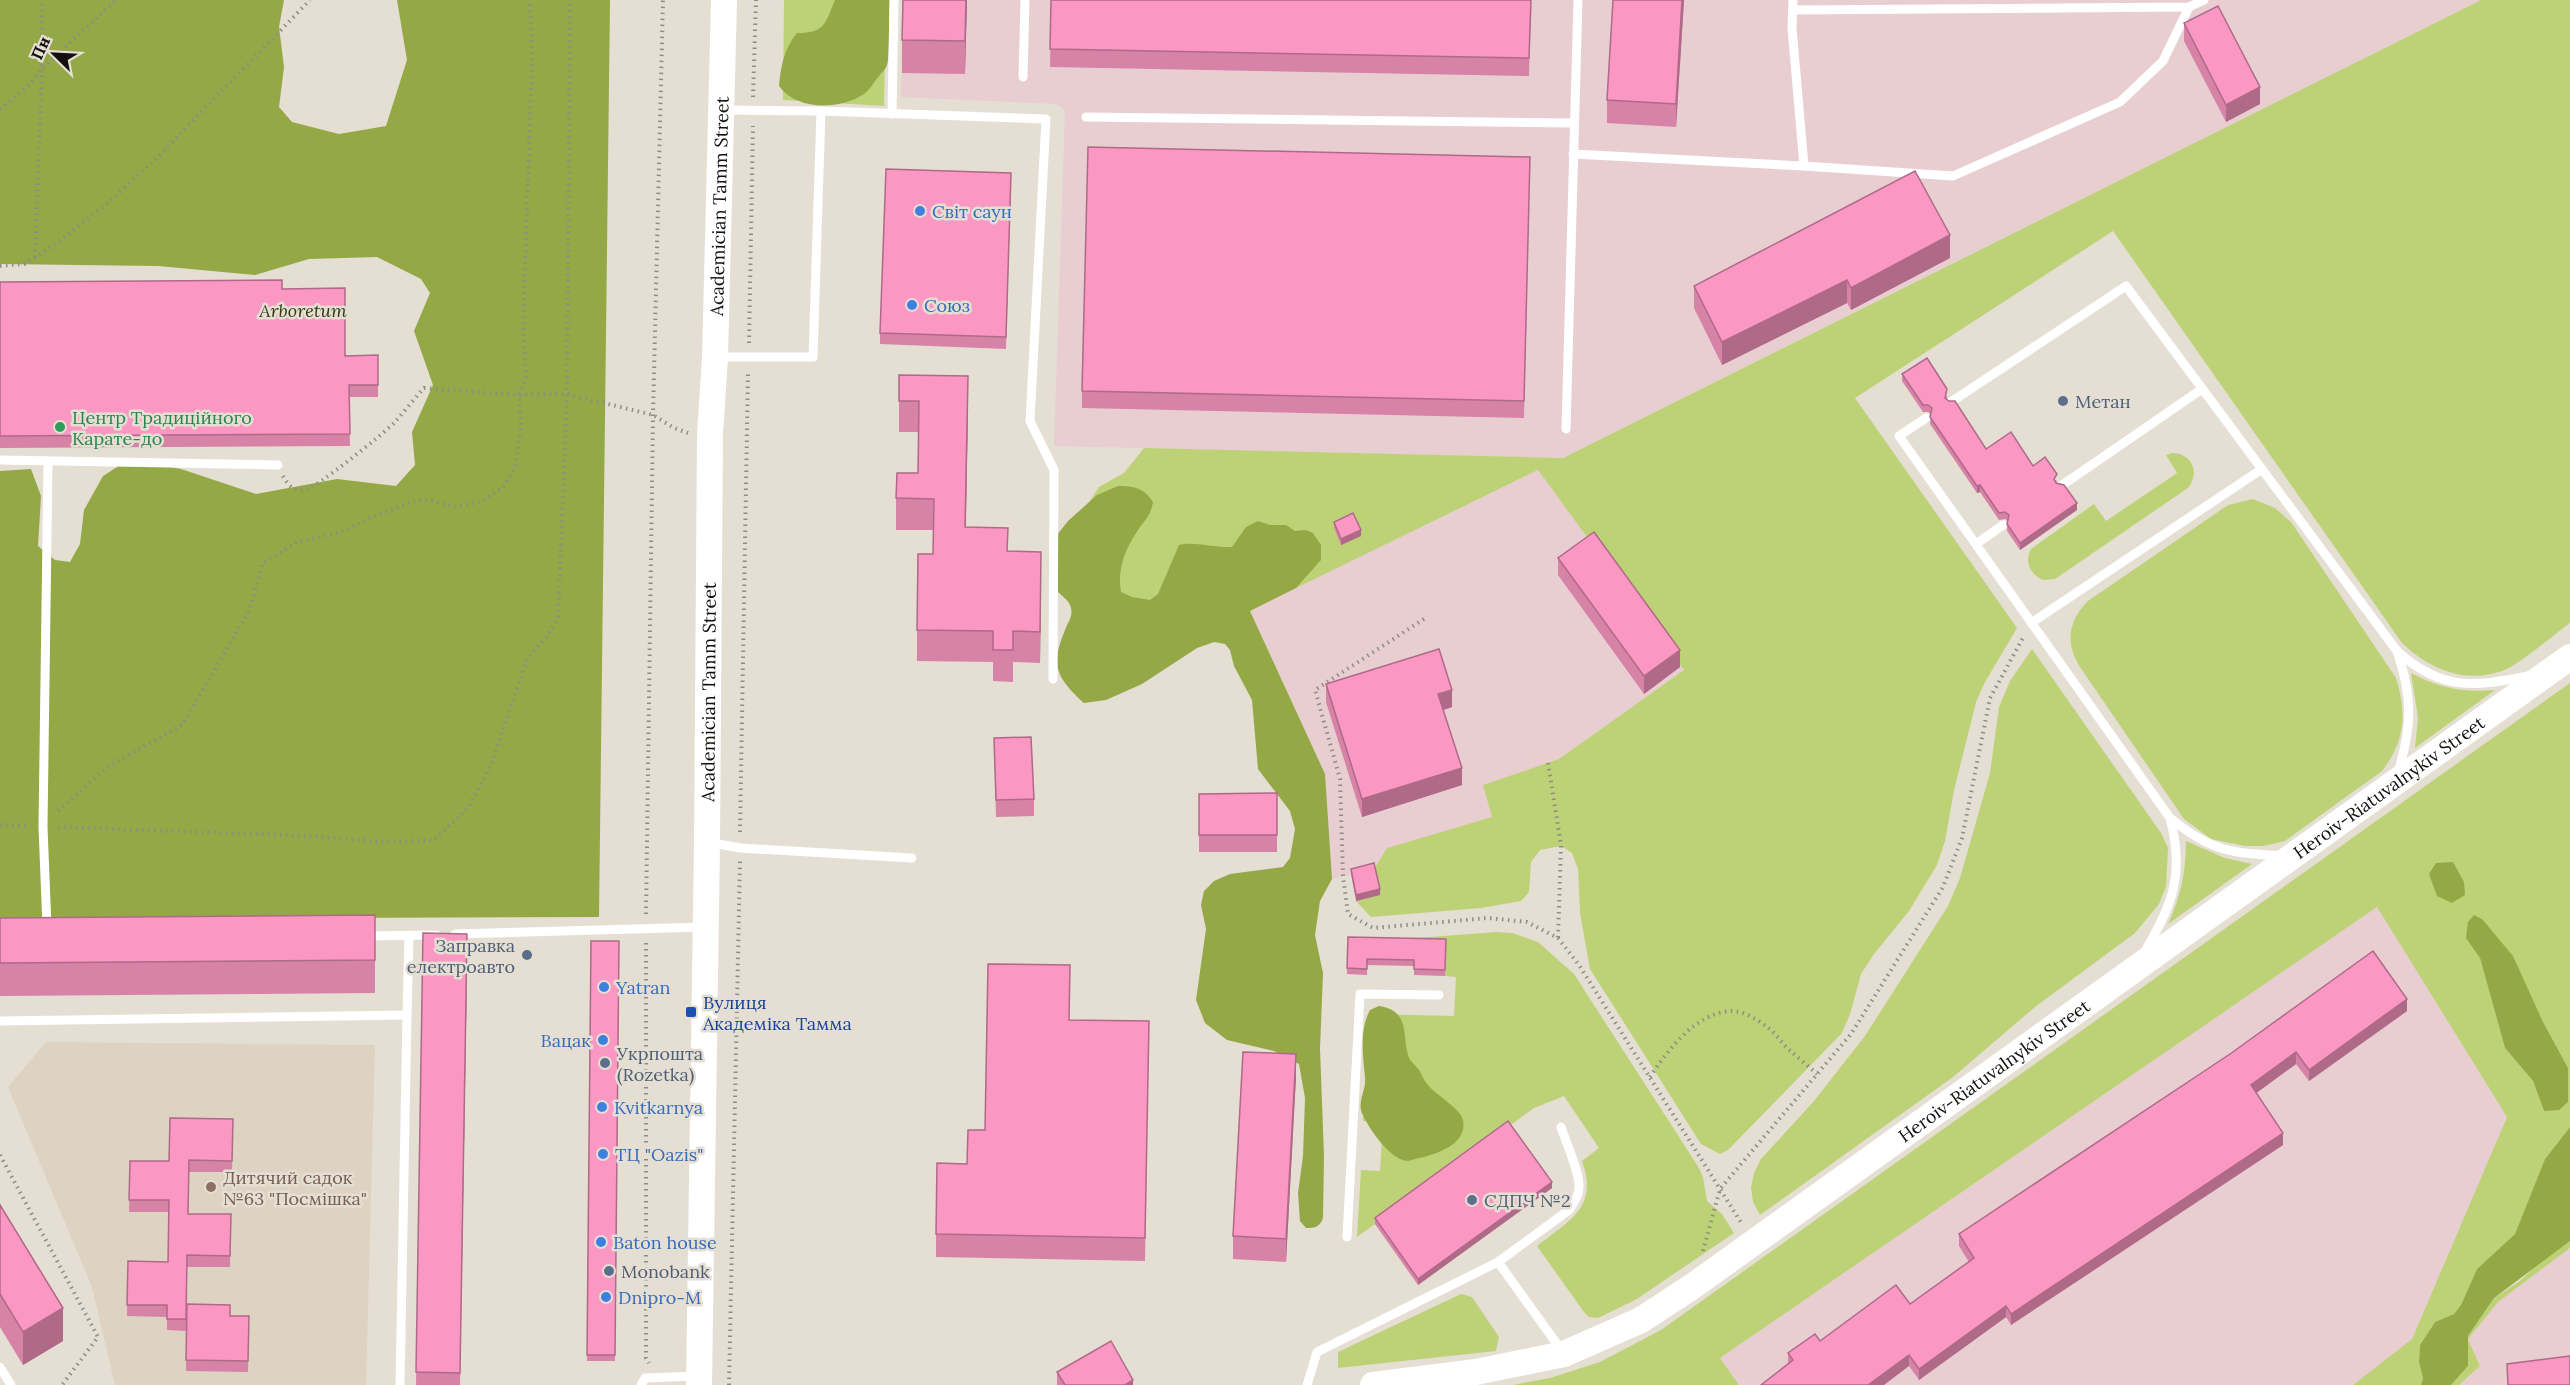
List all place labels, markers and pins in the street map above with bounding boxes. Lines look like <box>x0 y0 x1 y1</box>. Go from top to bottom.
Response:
place label: Світ саун <box>932 200 1012 223</box>
marker: Світ саун <box>913 204 927 218</box>
place label: Союз <box>924 294 970 317</box>
marker: Союз <box>905 298 919 312</box>
place label: Метан <box>2075 390 2131 413</box>
marker: Метан <box>2056 394 2070 408</box>
place label: Центр Традиційного Карате-до <box>72 406 252 450</box>
marker: Центр Традиційного Карате-до <box>53 420 67 434</box>
place label: Заправка електроавто <box>407 934 515 978</box>
marker: Заправка електроавто <box>520 948 534 962</box>
place label: Yatran <box>615 976 671 999</box>
marker: Yatran <box>597 980 611 994</box>
place label: Вулиця Академіка Тамма <box>702 991 852 1035</box>
marker: Вулиця Академіка Тамма <box>684 1005 698 1019</box>
place label: Вацак <box>541 1029 591 1052</box>
marker: Вацак <box>596 1033 610 1047</box>
place label: Укрпошта (Rozetka) <box>616 1042 703 1086</box>
marker: Укрпошта (Rozetka) <box>598 1056 612 1070</box>
place label: Kvitkarnya <box>614 1096 703 1119</box>
marker: Kvitkarnya <box>595 1100 609 1114</box>
place label: ТЦ "Oazis" <box>615 1143 703 1166</box>
marker: ТЦ "Oazis" <box>596 1147 610 1161</box>
place label: Дитячий садок №63 "Посмішка" <box>223 1166 367 1210</box>
marker: Дитячий садок №63 "Посмішка" <box>204 1180 218 1194</box>
place label: СДПЧ №2 <box>1484 1189 1571 1212</box>
marker: СДПЧ №2 <box>1465 1193 1479 1207</box>
place label: Baton house <box>613 1231 717 1254</box>
marker: Baton house <box>594 1235 608 1249</box>
place label: Monobank <box>621 1260 710 1283</box>
marker: Monobank <box>602 1264 616 1278</box>
place label: Dnipro-M <box>618 1286 701 1309</box>
marker: Dnipro-M <box>599 1290 613 1304</box>

